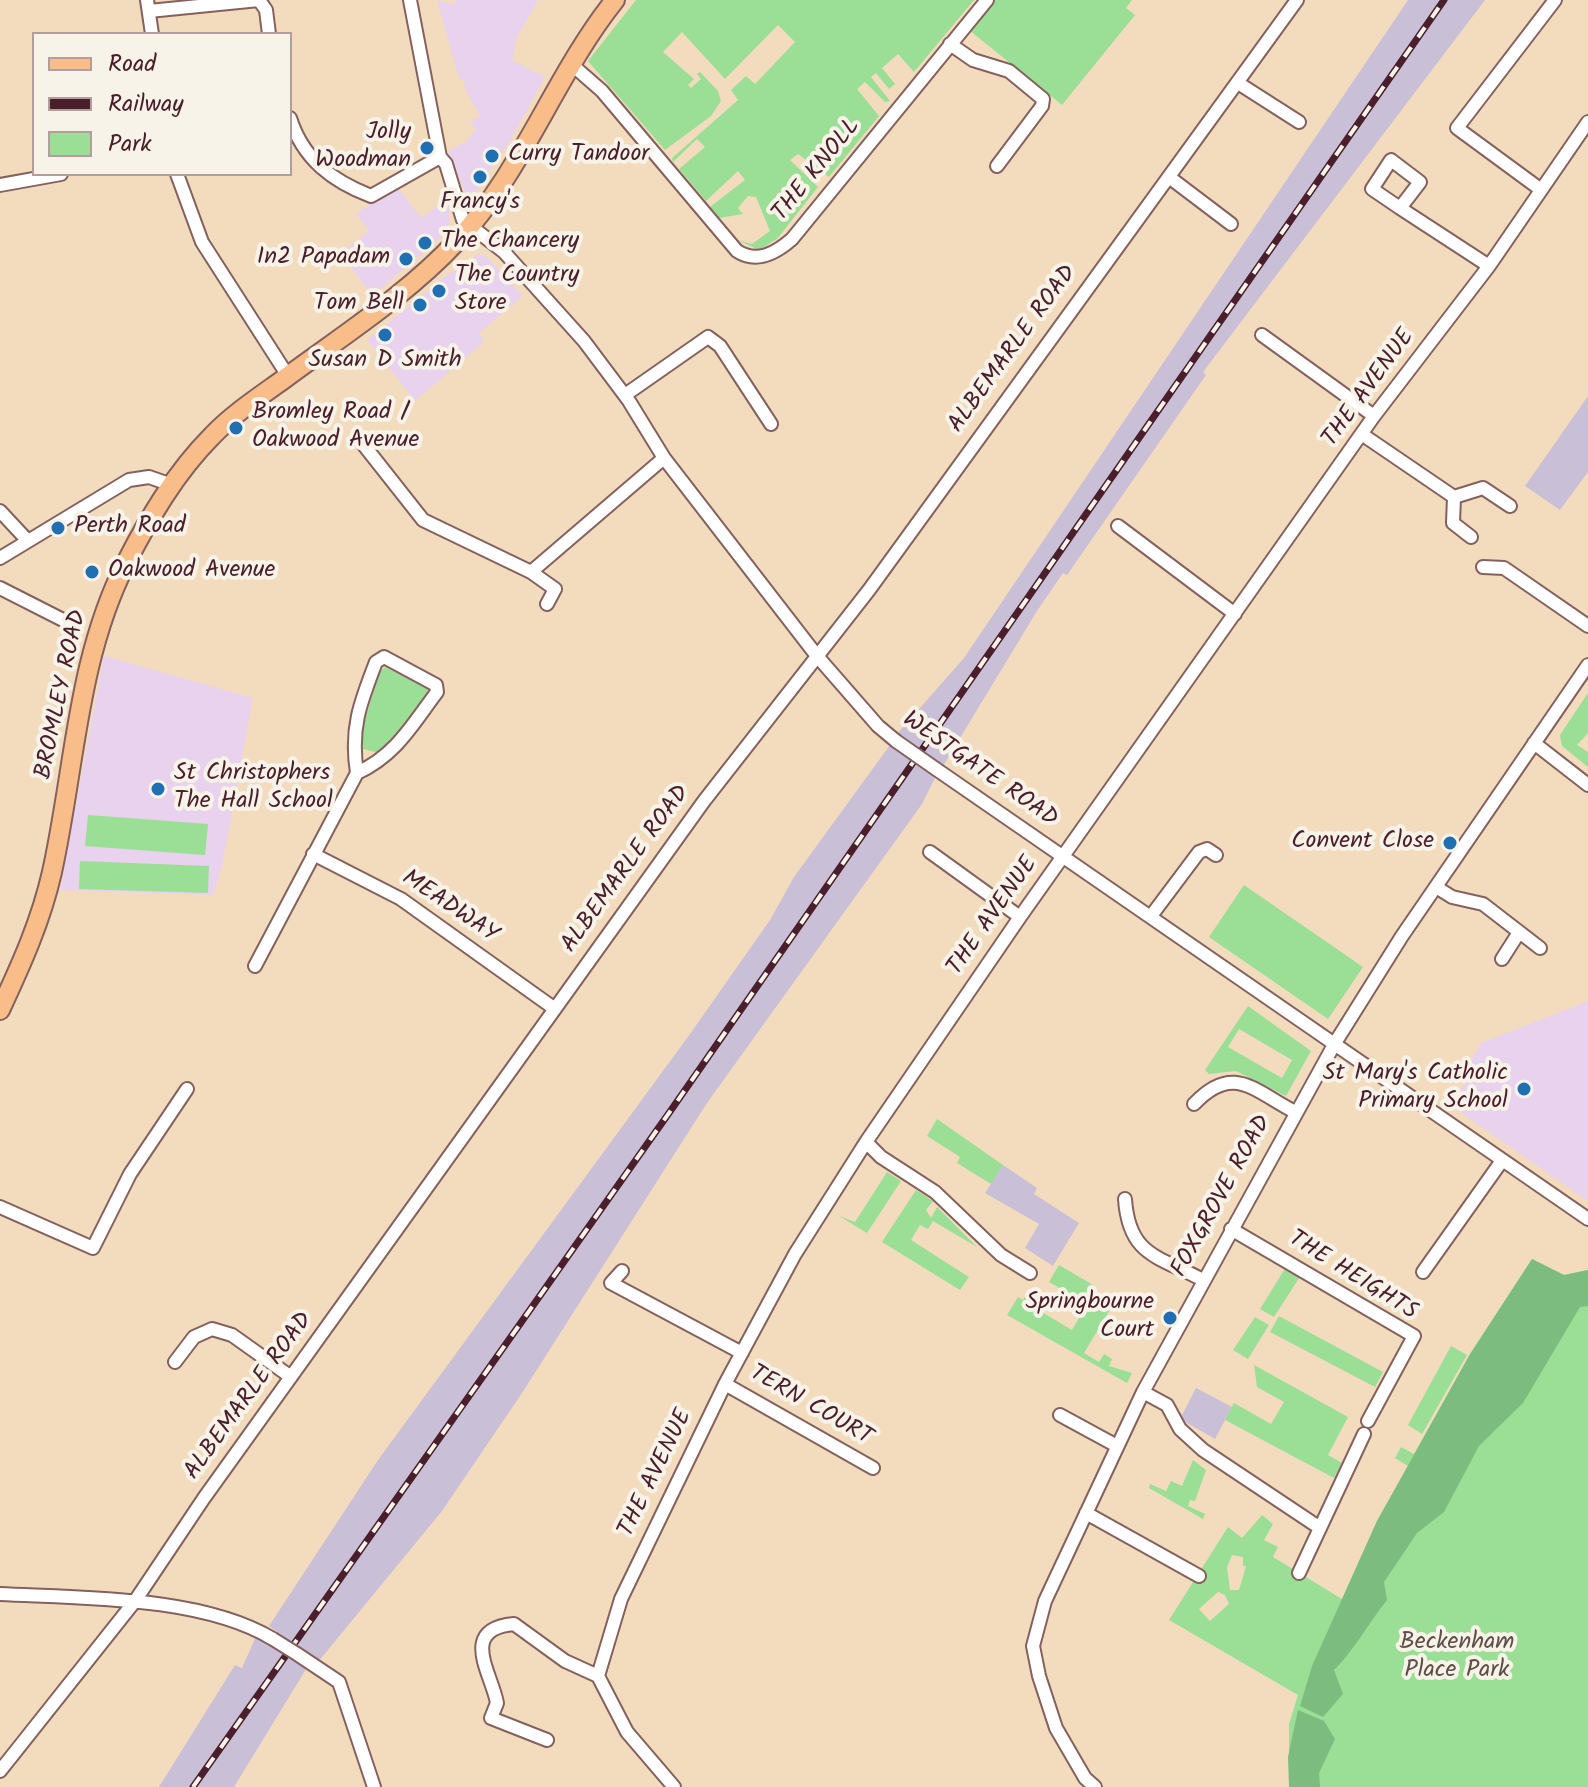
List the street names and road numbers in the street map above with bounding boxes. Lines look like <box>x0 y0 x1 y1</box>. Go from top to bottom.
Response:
street label: THE KNOLL <box>768 114 868 228</box>
street label: ALBEMARLE ROAD <box>944 261 1084 439</box>
street label: THE AVENUE <box>1318 324 1422 454</box>
street label: BROMLEY ROAD <box>31 608 95 782</box>
street label: WESTGATE ROAD <box>896 707 1062 835</box>
street label: ALBEMARLE ROAD <box>557 781 697 959</box>
street label: THE AVENUE <box>942 852 1046 982</box>
street label: MEADWAY <box>395 865 503 951</box>
street label: FOXGROVE ROAD <box>1167 1111 1279 1283</box>
street label: THE HEIGHTS <box>1282 1226 1422 1328</box>
street label: ALBEMARLE ROAD <box>180 1308 320 1486</box>
street label: TERN COURT <box>743 1360 877 1454</box>
street label: THE AVENUE <box>614 1405 700 1543</box>

